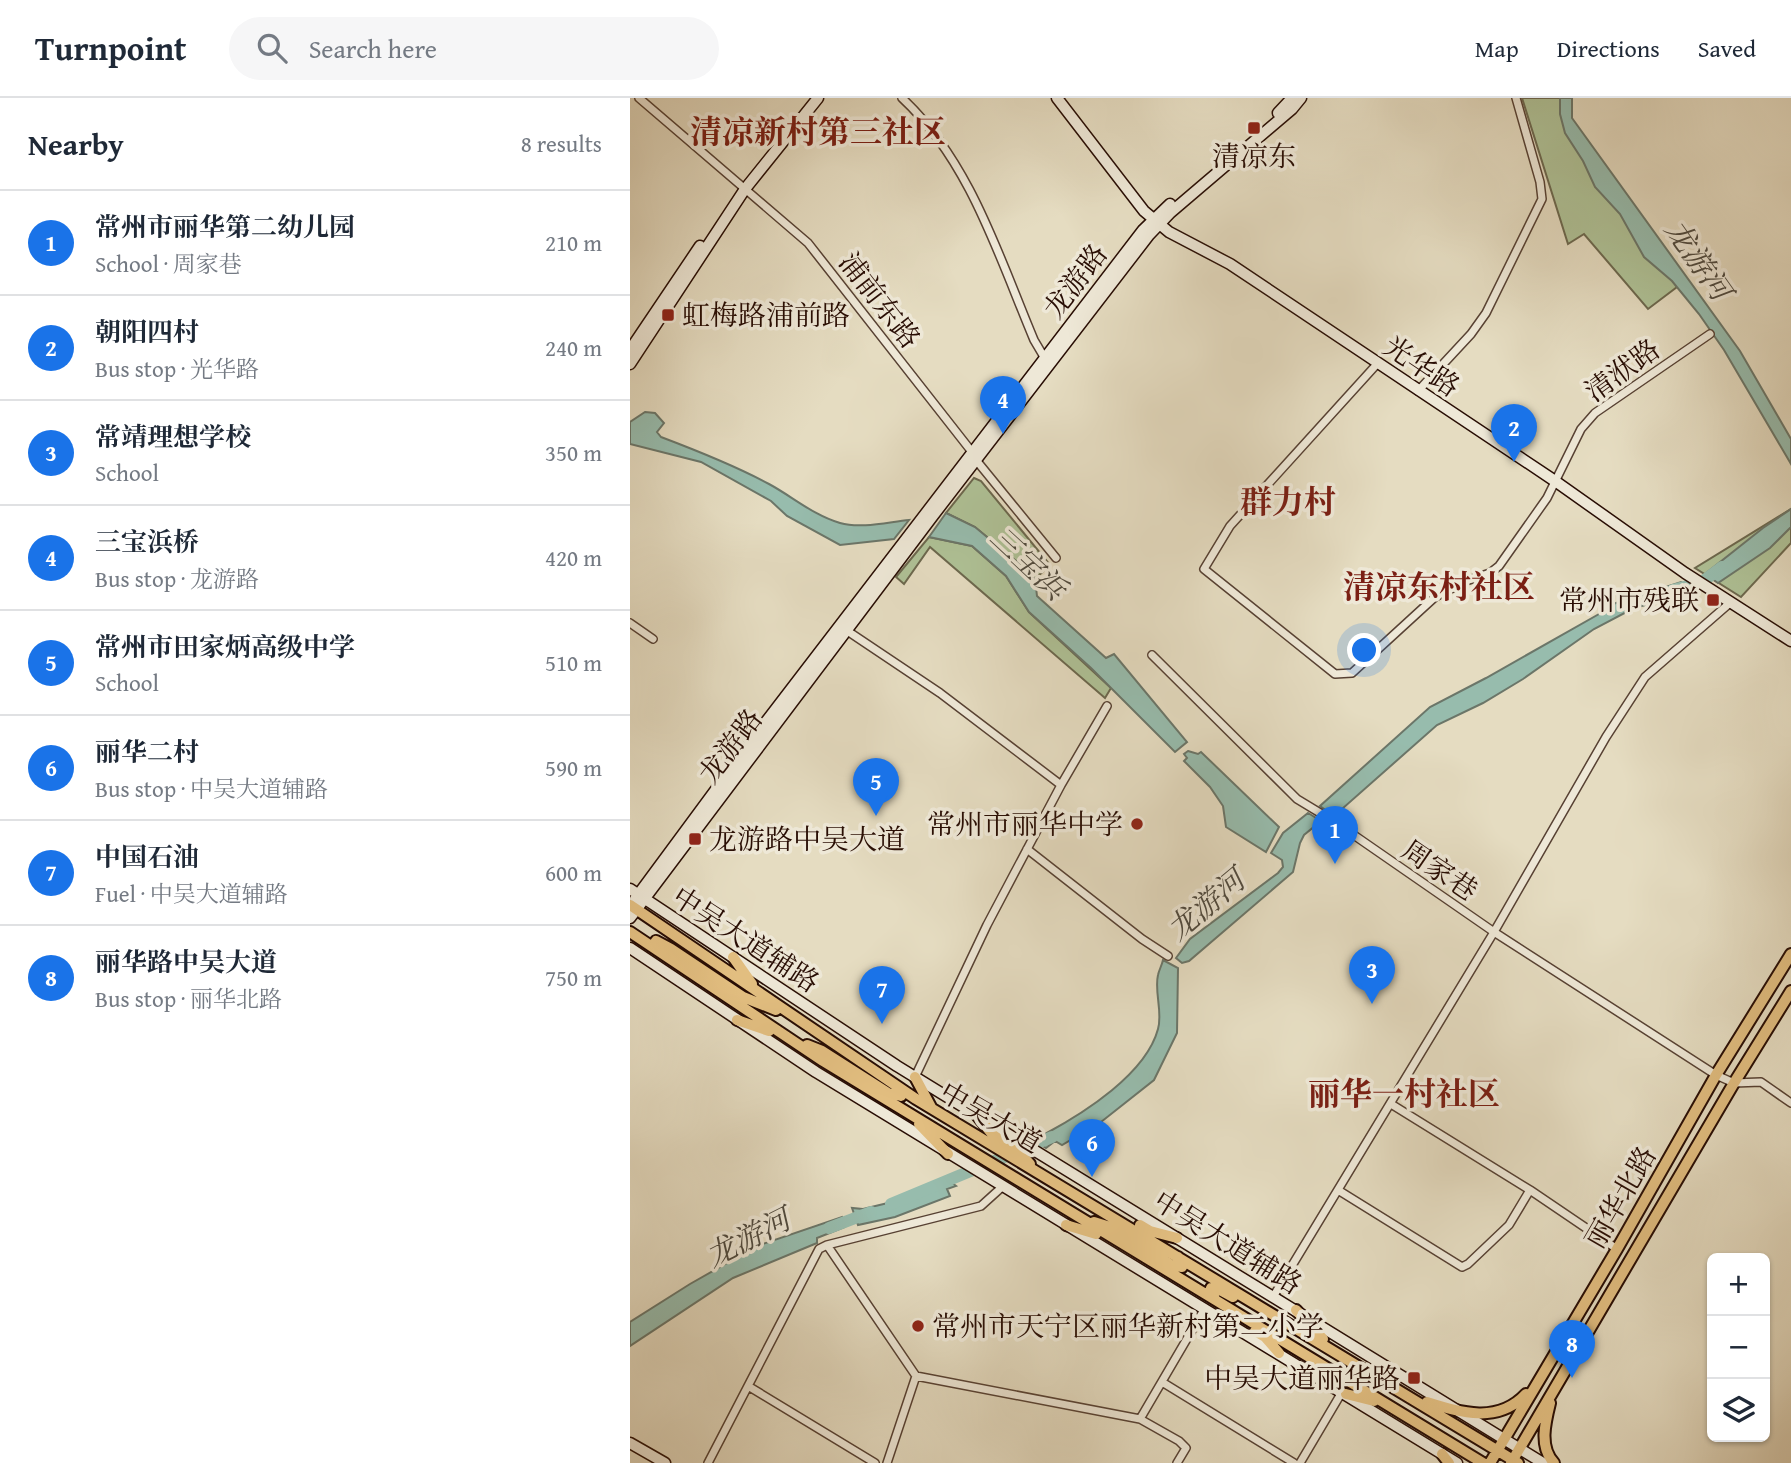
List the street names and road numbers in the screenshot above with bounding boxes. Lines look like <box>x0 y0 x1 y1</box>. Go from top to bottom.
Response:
street label: 龙游路 <box>1033 235 1116 327</box>
street label: 浦前东路 <box>830 243 931 356</box>
street label: 光华路 <box>1376 325 1469 406</box>
street label: 清洑路 <box>1576 328 1668 411</box>
street label: 龙游路 <box>688 700 771 792</box>
street label: 周家巷 <box>1394 829 1487 910</box>
street label: 中吴大道辅路 <box>665 876 828 1002</box>
street label: 中吴大道 <box>932 1071 1050 1162</box>
street label: 丽华北路 <box>1574 1138 1665 1256</box>
street label: 中吴大道辅路 <box>1146 1180 1310 1303</box>

